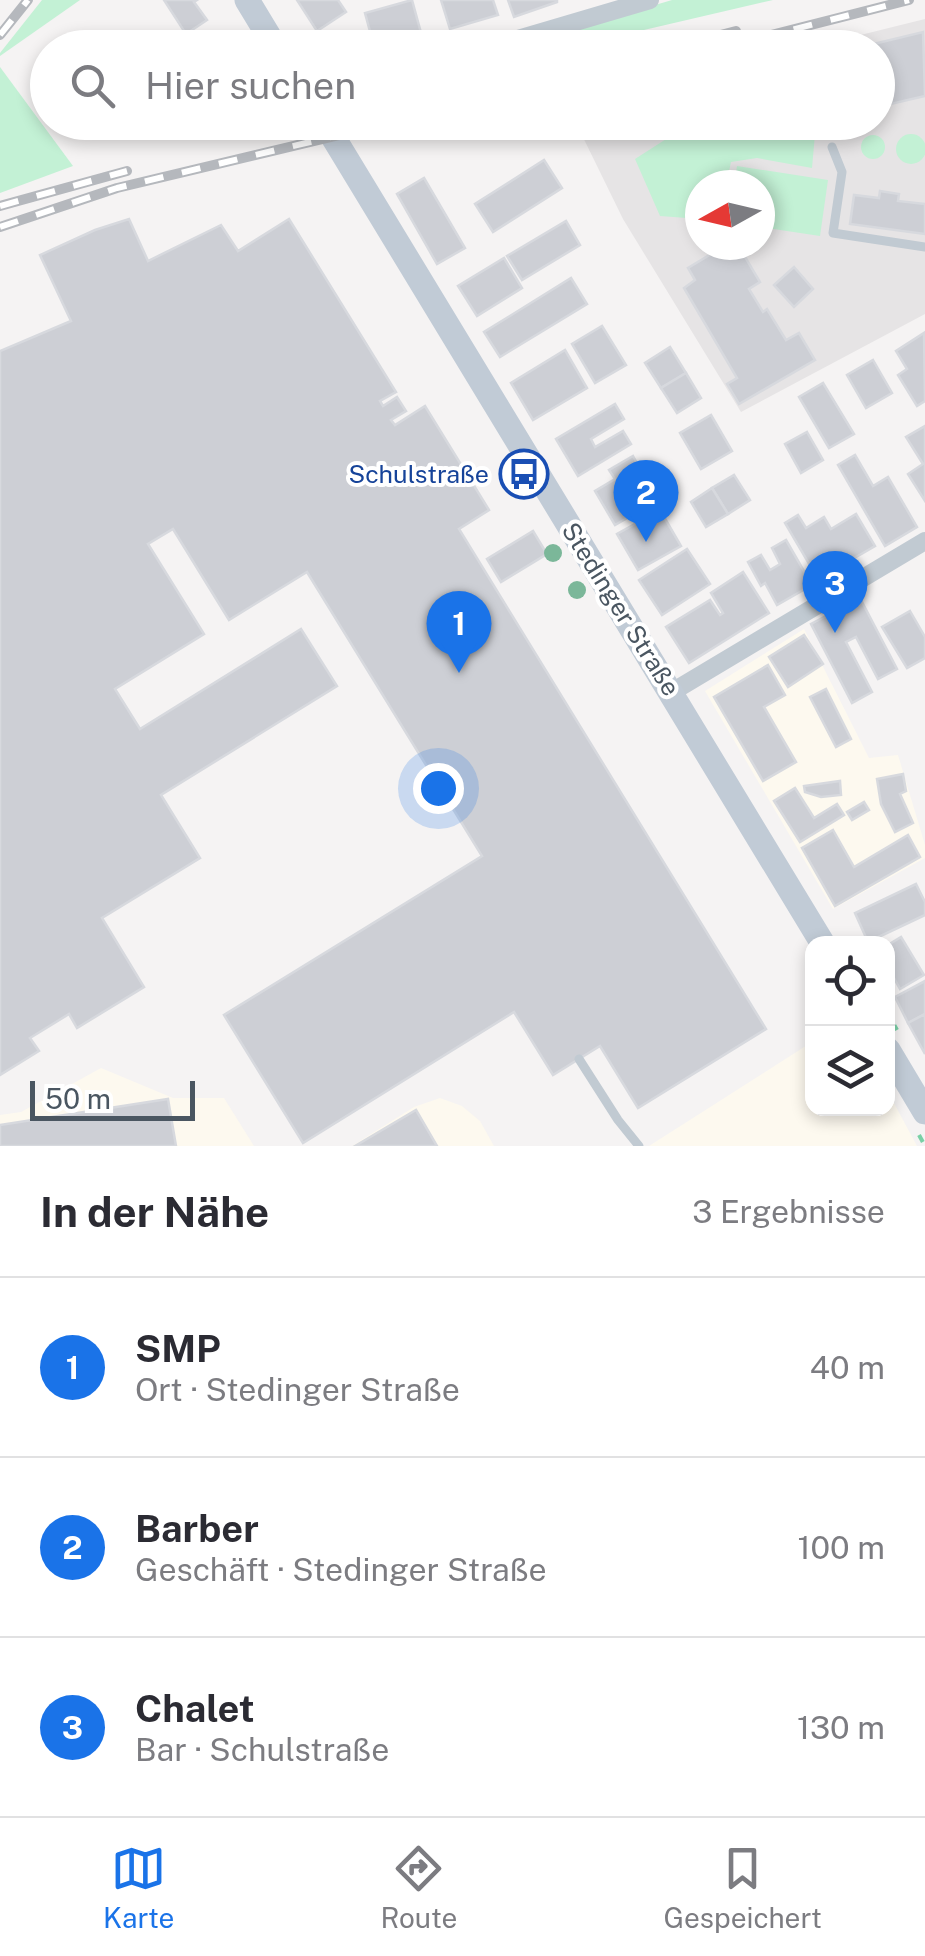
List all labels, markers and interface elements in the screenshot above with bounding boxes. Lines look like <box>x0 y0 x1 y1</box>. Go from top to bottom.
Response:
search box <box>30 30 895 140</box>
icon: search <box>65 58 120 113</box>
text: Hier suchen <box>145 63 356 108</box>
north arrow <box>685 170 775 260</box>
bus stop icon: Schulstraße <box>498 448 550 500</box>
place label: Schulstraße <box>348 459 489 489</box>
pin: 2 <box>614 460 678 542</box>
street label: Stedinger Straße <box>556 517 686 701</box>
pin: 3 <box>802 550 868 633</box>
pin: 1 <box>426 590 492 673</box>
your location <box>413 763 464 814</box>
map controls <box>805 936 895 1116</box>
button: locate <box>805 936 895 1026</box>
button: layers <box>805 1026 895 1116</box>
scale bar <box>30 1076 195 1120</box>
text: 50 m <box>45 1082 111 1115</box>
text: In der Nähe <box>40 1187 269 1236</box>
text: 3 Ergebnisse <box>692 1193 885 1230</box>
text: SMP <box>135 1326 221 1371</box>
text: 1 <box>66 1349 79 1386</box>
text: 40 m <box>810 1349 885 1386</box>
text: Ort · Stedinger Straße <box>135 1371 460 1408</box>
text: Barber <box>135 1506 259 1551</box>
text: 2 <box>62 1529 83 1566</box>
text: 100 m <box>798 1529 885 1566</box>
text: Geschäft · Stedinger Straße <box>135 1551 547 1588</box>
text: Chalet <box>135 1686 255 1731</box>
text: 3 <box>62 1709 83 1746</box>
text: 130 m <box>797 1709 885 1746</box>
text: Bar · Schulstraße <box>135 1731 389 1768</box>
tab: Karte <box>103 1841 174 1934</box>
tab: Route <box>380 1841 457 1934</box>
tab: Gespeichert <box>664 1841 822 1934</box>

